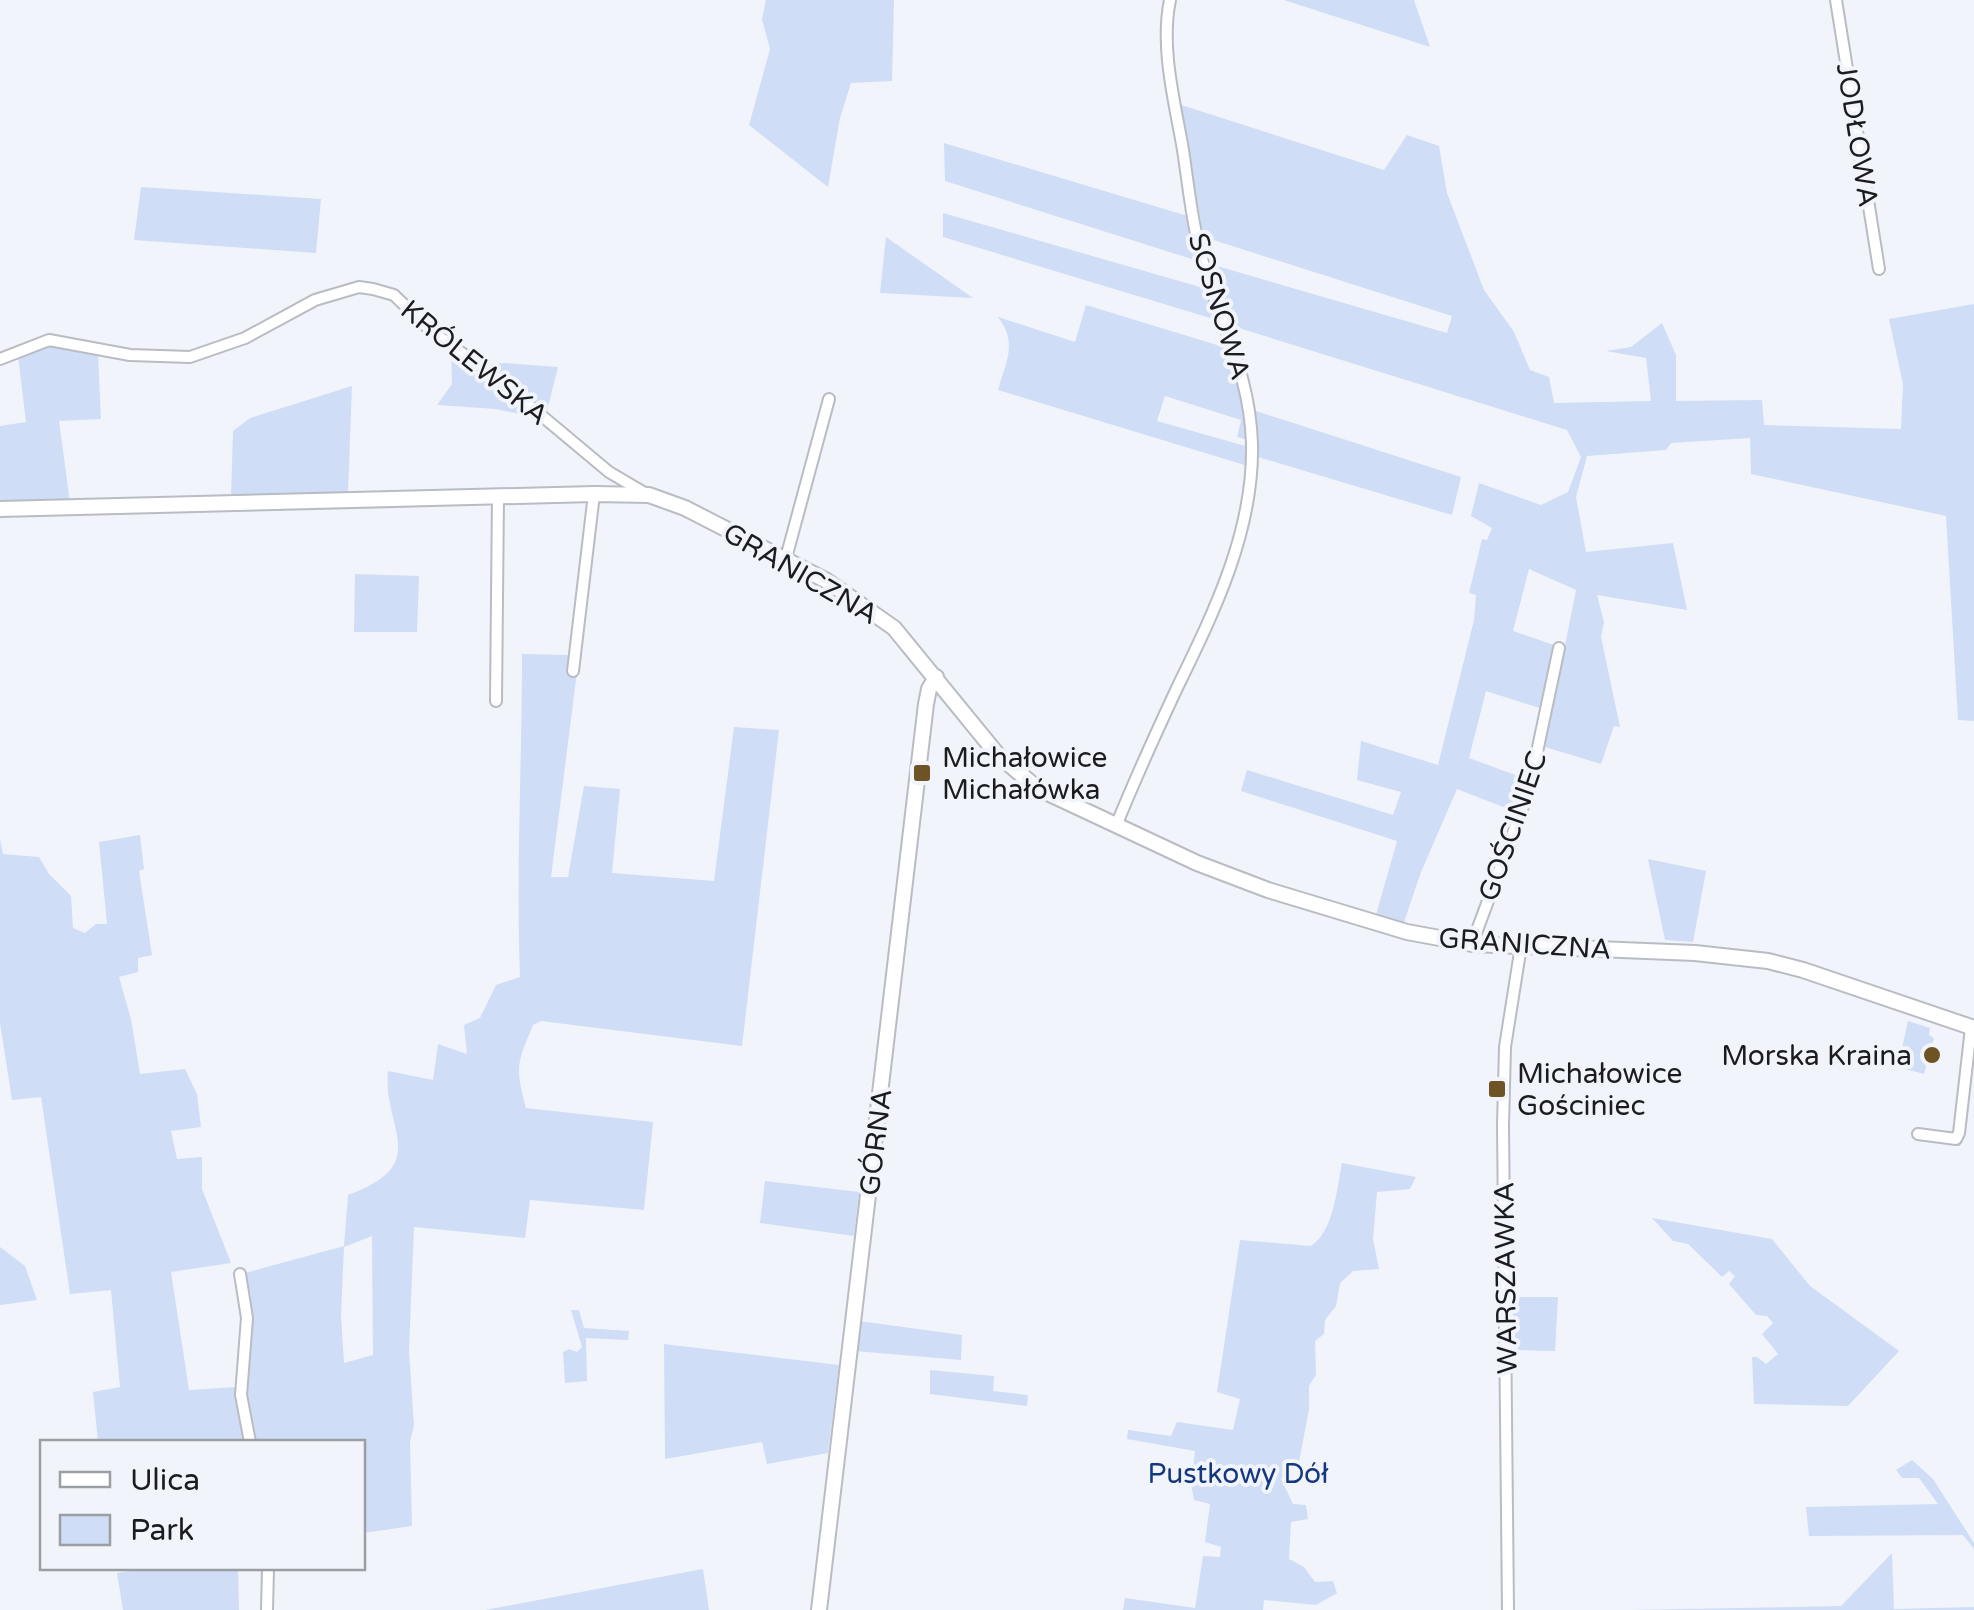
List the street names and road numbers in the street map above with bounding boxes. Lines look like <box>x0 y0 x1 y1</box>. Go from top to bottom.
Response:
street label: JODŁOWA <box>1829 61 1885 209</box>
street label: SOSNOWA <box>1181 229 1257 384</box>
street label: KRÓLEWSKA <box>394 293 555 433</box>
street label: GRANICZNA <box>717 516 884 632</box>
street label: GOŚCINIEC <box>1471 747 1554 906</box>
street label: GRANICZNA <box>1437 921 1612 967</box>
street label: GÓRNA <box>853 1087 899 1197</box>
street label: WARSZAWKA <box>1487 1181 1525 1375</box>

